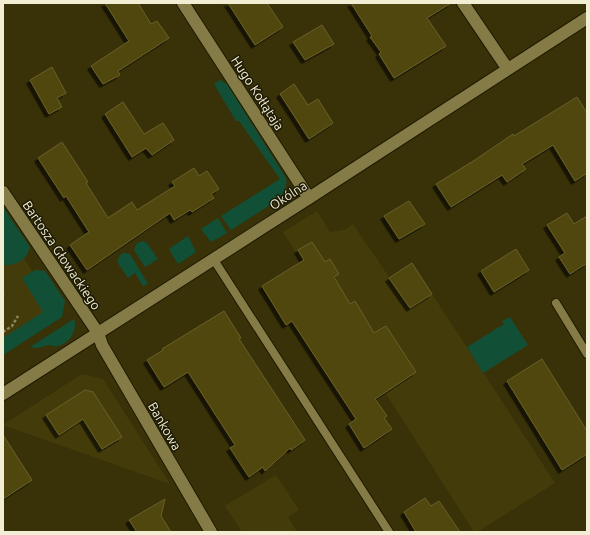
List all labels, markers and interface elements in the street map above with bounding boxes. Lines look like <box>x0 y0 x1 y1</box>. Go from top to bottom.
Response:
street label: Hugo Kołłątaja <box>229 53 287 133</box>
street label: Okólna <box>267 178 309 212</box>
street label: Bartosza Głowackiego <box>20 198 104 312</box>
street label: Bankowa <box>146 400 184 452</box>

